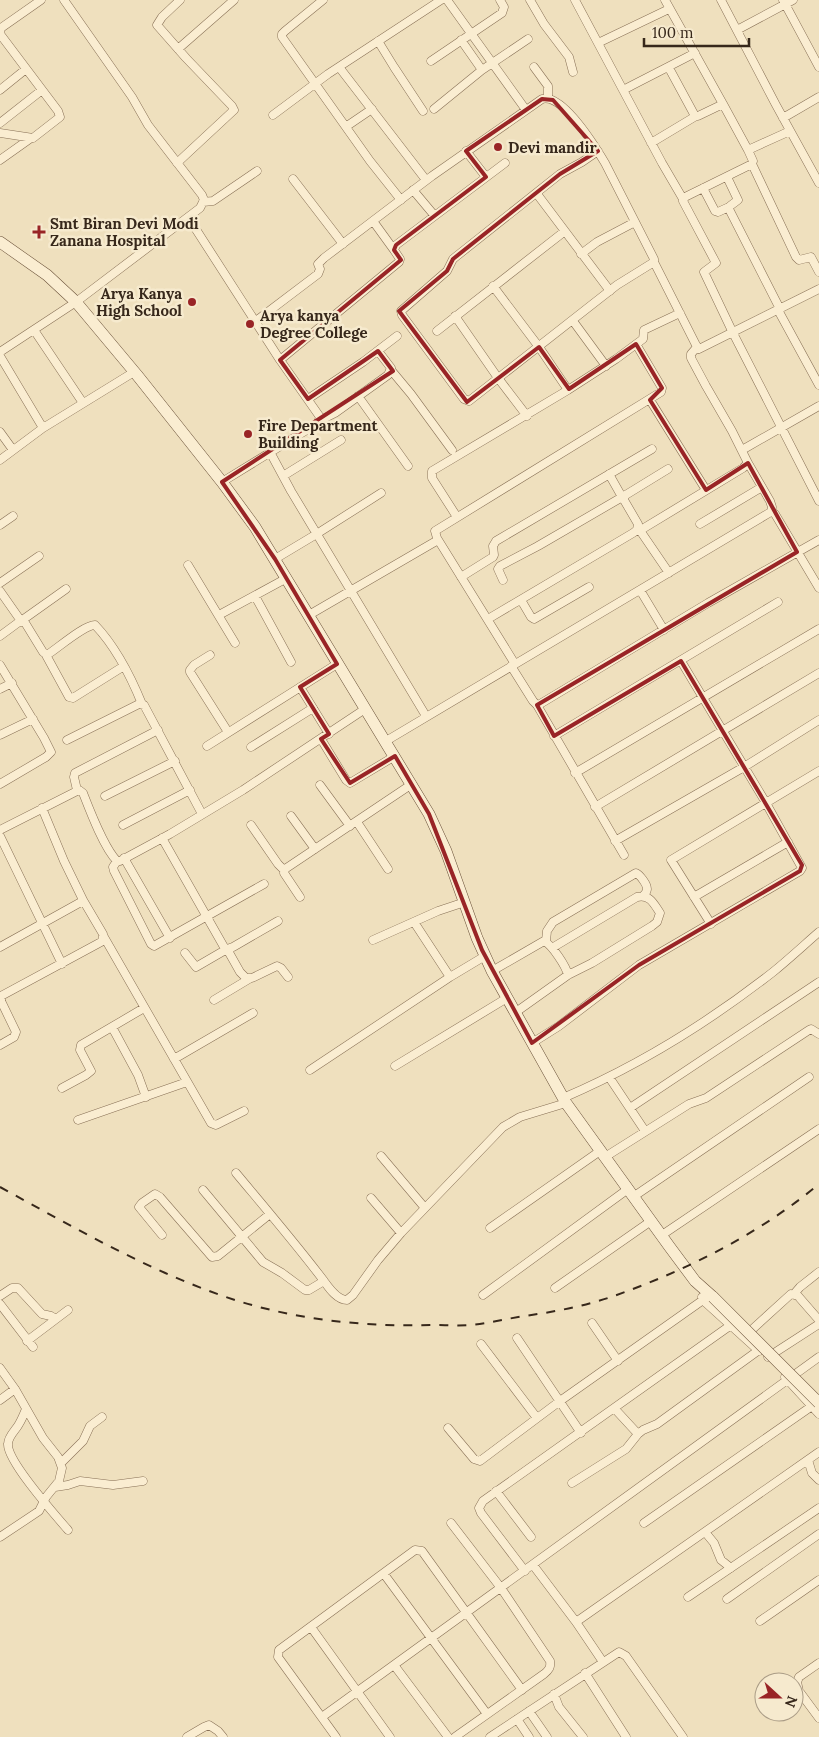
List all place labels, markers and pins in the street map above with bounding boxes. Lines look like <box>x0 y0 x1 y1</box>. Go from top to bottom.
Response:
place label: Devi mandir <box>508 138 597 157</box>
marker: Devi mandir <box>492 141 504 153</box>
place label: Smt Biran Devi Modi Zanana Hospital <box>50 214 199 250</box>
marker: Smt Biran Devi Modi Zanana Hospital <box>32 225 46 239</box>
place label: Arya Kanya High School <box>96 284 182 320</box>
marker: Arya Kanya High School <box>186 296 198 308</box>
place label: Arya kanya Degree College <box>260 306 367 342</box>
marker: Arya kanya Degree College <box>244 318 256 330</box>
place label: Fire Department Building <box>258 416 378 452</box>
marker: Fire Department Building <box>242 428 254 440</box>

